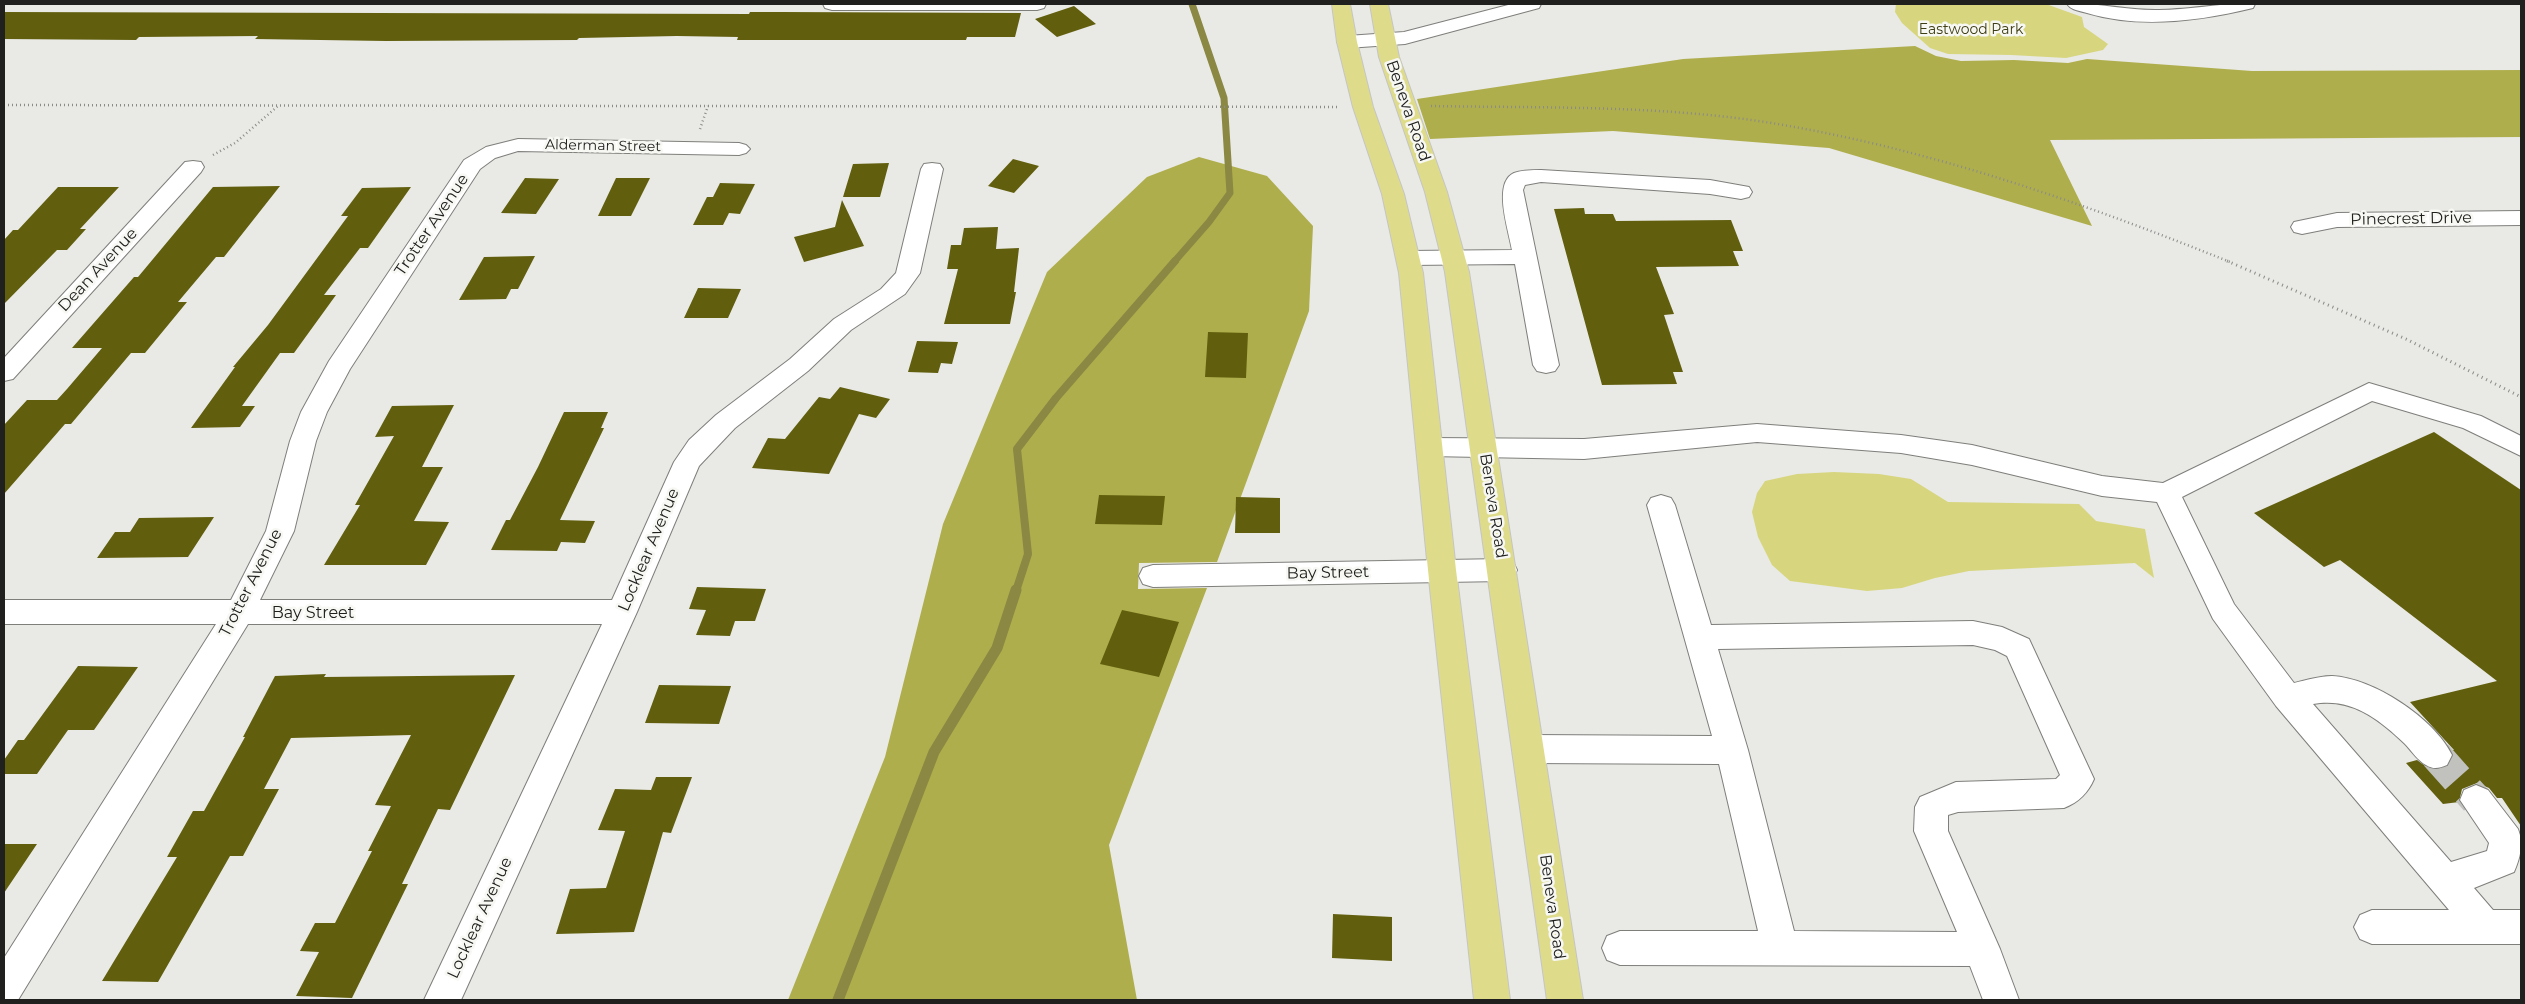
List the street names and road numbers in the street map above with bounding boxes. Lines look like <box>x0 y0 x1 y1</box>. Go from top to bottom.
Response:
street label: Beneva Road <box>1382 58 1434 164</box>
street label: Alderman Street <box>545 137 661 155</box>
street label: Trotter Avenue <box>391 171 473 279</box>
street label: Pinecrest Drive <box>2350 208 2472 230</box>
street label: Dean Avenue <box>54 224 142 316</box>
street label: Beneva Road <box>1475 452 1511 560</box>
street label: Locklear Avenue <box>614 486 684 614</box>
street label: Trotter Avenue <box>216 526 286 640</box>
street label: Bay Street <box>1287 563 1369 583</box>
street label: Bay Street <box>272 603 354 623</box>
street label: Beneva Road <box>1535 853 1569 961</box>
street label: Locklear Avenue <box>443 854 517 982</box>

